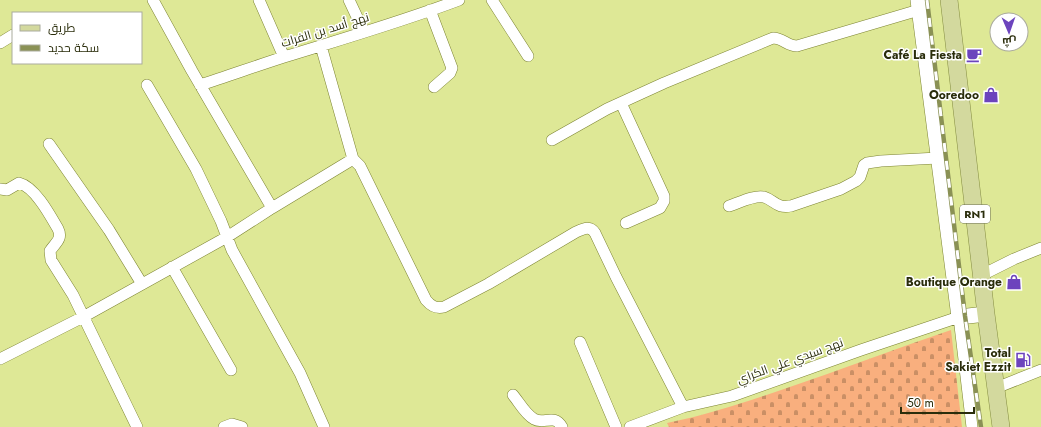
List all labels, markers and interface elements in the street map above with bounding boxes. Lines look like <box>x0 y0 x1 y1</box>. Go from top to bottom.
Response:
street label: نهج أسد بن الفرات <box>279 8 371 52</box>
legend <box>12 12 142 64</box>
north arrow <box>989 12 1029 52</box>
text: طريق <box>48 19 76 37</box>
text: ش <box>1002 34 1017 50</box>
text: سكة حديد <box>48 39 99 57</box>
place label: Café La Fiesta <box>884 46 962 64</box>
cafe icon: Café La Fiesta <box>965 46 983 64</box>
place label: Ooredoo <box>929 86 979 104</box>
shop icon: Ooredoo <box>982 86 1000 104</box>
road number: RN1 <box>960 205 990 223</box>
place label: Boutique Orange <box>906 273 1002 291</box>
shop icon: Boutique Orange <box>1005 273 1023 291</box>
street label: نهج سيدي علي الكراي <box>734 333 846 390</box>
place label: Total Sakiet Ezzit <box>945 344 1011 376</box>
fuel station icon: Total Sakiet Ezzit <box>1014 351 1032 369</box>
scale bar <box>901 389 974 415</box>
text: 50 m <box>907 394 934 412</box>

